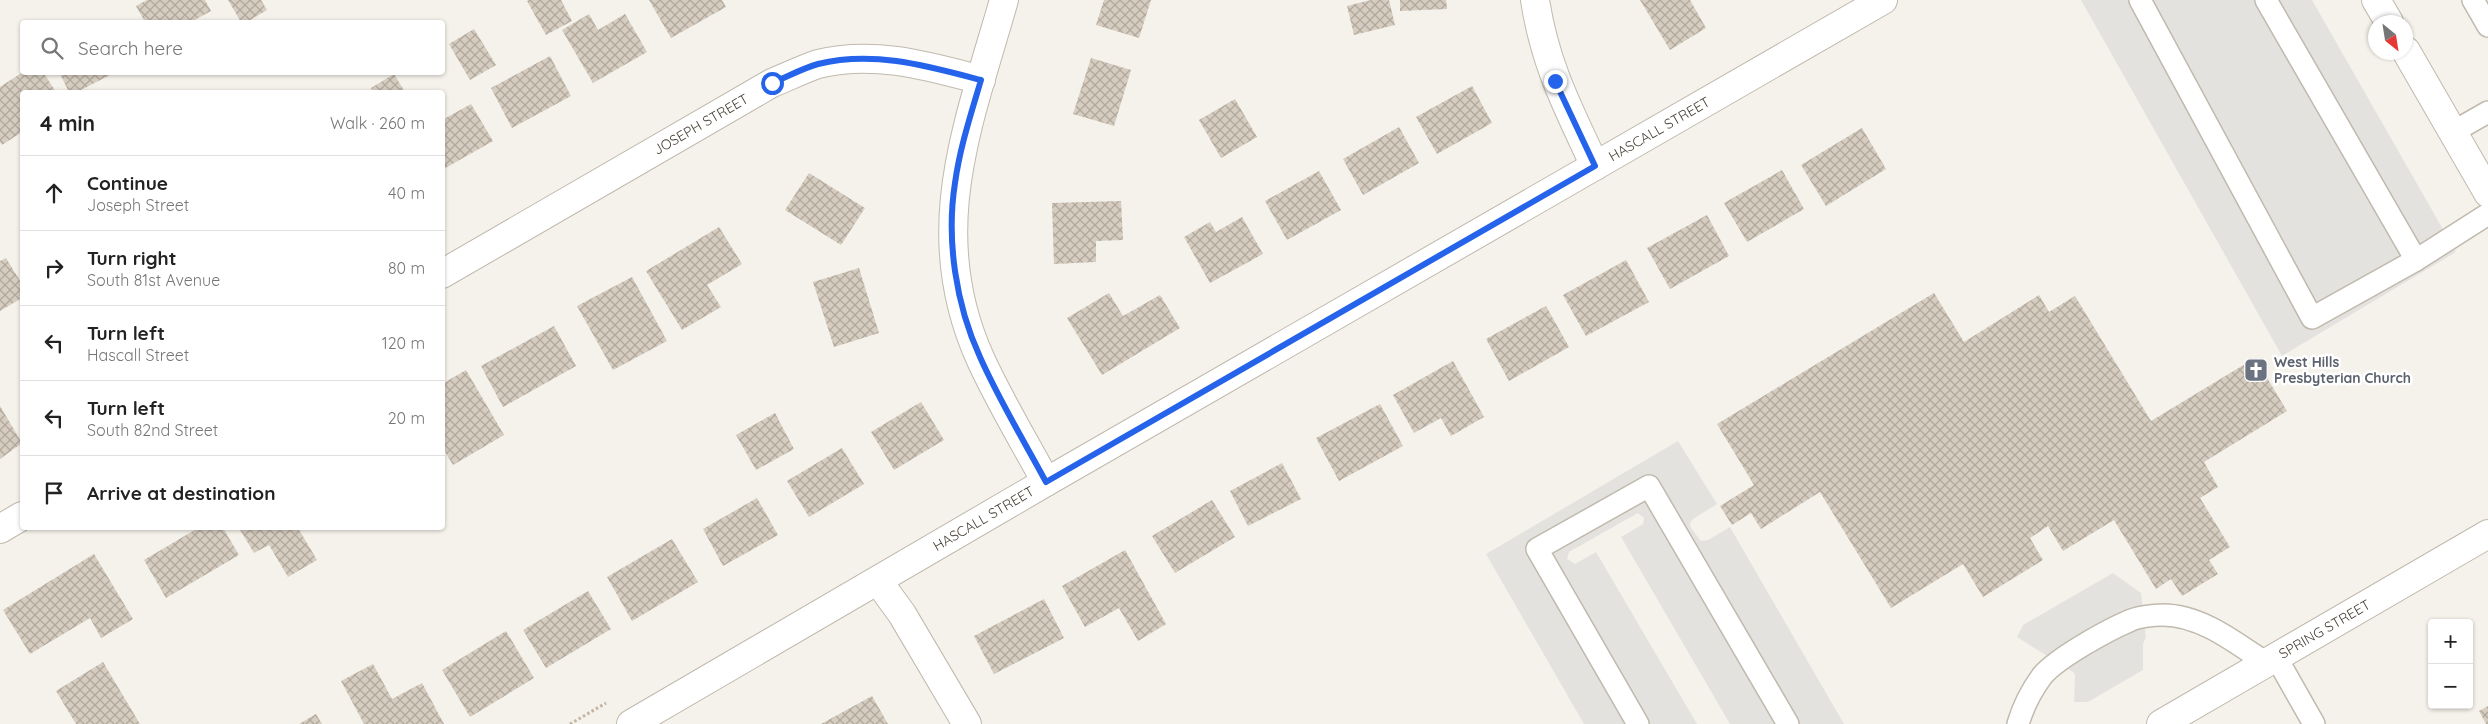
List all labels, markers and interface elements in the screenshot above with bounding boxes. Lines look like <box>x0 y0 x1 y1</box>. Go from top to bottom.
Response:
north arrow <box>2368 15 2413 60</box>
search box <box>20 20 445 75</box>
icon: search <box>38 34 66 62</box>
text: Search here <box>78 36 183 60</box>
route end <box>1544 70 1567 93</box>
route start <box>761 72 784 95</box>
street label: JOSEPH STREET <box>650 90 752 159</box>
street label: HASCALL STREET <box>1605 93 1713 165</box>
text: 4 min <box>40 110 95 136</box>
text: Walk · 260 m <box>330 113 425 133</box>
text: Continue <box>87 171 168 195</box>
icon: ahead <box>40 179 68 207</box>
text: 40 m <box>388 183 425 203</box>
text: Joseph Street <box>87 195 189 215</box>
text: Turn right <box>87 246 176 270</box>
icon: right <box>40 254 68 282</box>
text: 80 m <box>388 258 425 278</box>
text: South 81st Avenue <box>87 270 220 290</box>
text: Turn left <box>87 321 165 345</box>
icon: left <box>40 329 68 357</box>
text: 120 m <box>382 333 425 353</box>
text: Hascall Street <box>87 345 189 365</box>
place label: West Hills Presbyterian Church <box>2274 353 2411 387</box>
church icon: West Hills Presbyterian Church <box>2243 357 2269 383</box>
text: Turn left <box>87 396 165 420</box>
icon: left <box>40 404 68 432</box>
text: 20 m <box>388 408 425 428</box>
text: South 82nd Street <box>87 420 218 440</box>
icon: arrive <box>40 479 68 507</box>
text: Arrive at destination <box>87 481 276 505</box>
street label: HASCALL STREET <box>930 482 1037 555</box>
street label: SPRING STREET <box>2275 595 2373 663</box>
map controls <box>2428 619 2473 709</box>
button: + <box>2428 619 2473 664</box>
button: − <box>2428 664 2473 709</box>

